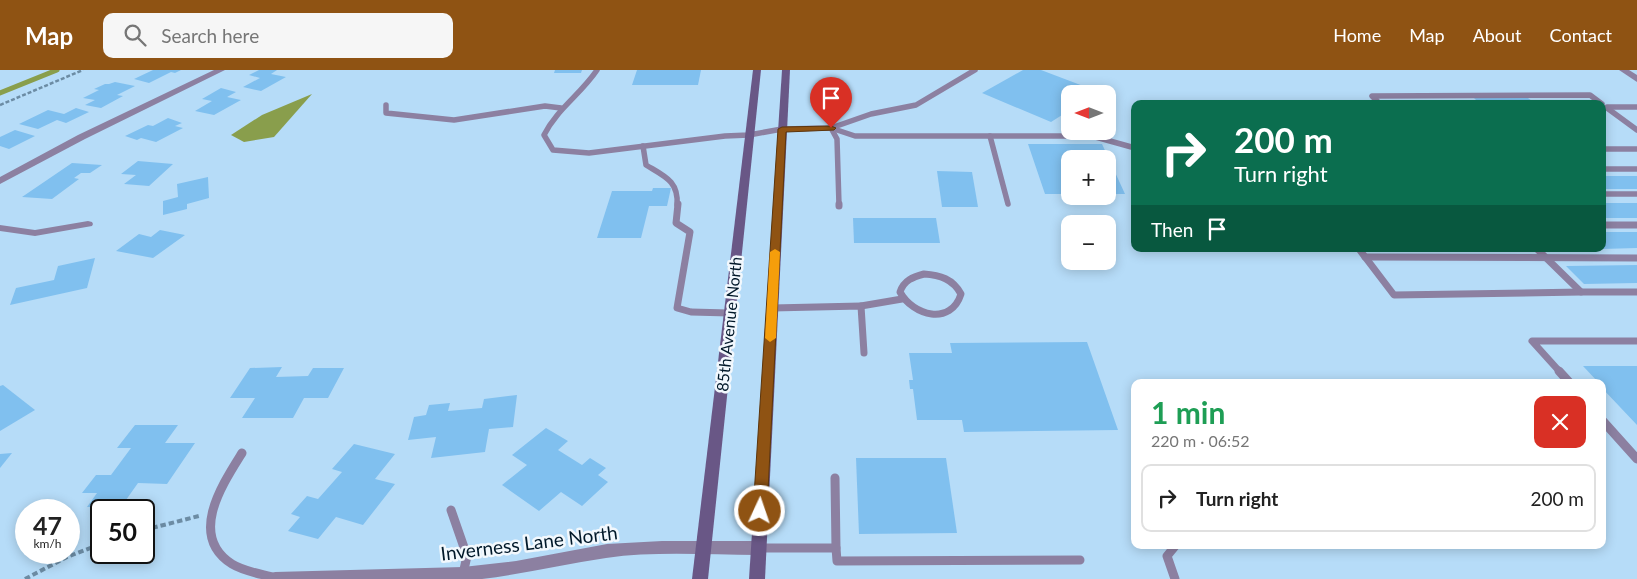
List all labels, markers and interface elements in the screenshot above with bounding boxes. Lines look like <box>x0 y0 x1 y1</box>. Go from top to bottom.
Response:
search box <box>103 13 453 58</box>
text: Map <box>25 21 73 50</box>
icon: search <box>121 21 149 49</box>
text: Search here <box>161 24 259 47</box>
text: Home <box>1333 24 1381 46</box>
text: Map <box>1409 24 1445 46</box>
text: About <box>1473 24 1522 46</box>
text: Contact <box>1550 24 1612 46</box>
pin <box>810 77 852 128</box>
icon: arrive <box>817 84 845 112</box>
north arrow <box>1061 85 1116 140</box>
map controls <box>1061 85 1116 270</box>
text: 200 m <box>1234 118 1333 160</box>
icon: right <box>1151 120 1216 185</box>
button: + <box>1061 150 1116 205</box>
text: Turn right <box>1234 160 1328 187</box>
button: − <box>1061 215 1116 270</box>
icon: arrive <box>1203 215 1231 243</box>
text: Then <box>1151 218 1193 241</box>
street label: 85th Avenue North <box>712 256 745 392</box>
text: 1 min <box>1151 394 1225 430</box>
button: close <box>1534 396 1586 448</box>
text: 220 m · 06:52 <box>1151 431 1250 450</box>
position arrow <box>733 484 785 536</box>
icon: right <box>1153 484 1181 512</box>
text: Turn right <box>1196 487 1278 510</box>
text: 200 m <box>1530 487 1584 510</box>
speed limit sign: 50 <box>90 499 155 564</box>
text: 47 <box>33 510 62 540</box>
street label: Inverness Lane North <box>439 520 619 565</box>
text: km/h <box>33 536 62 551</box>

